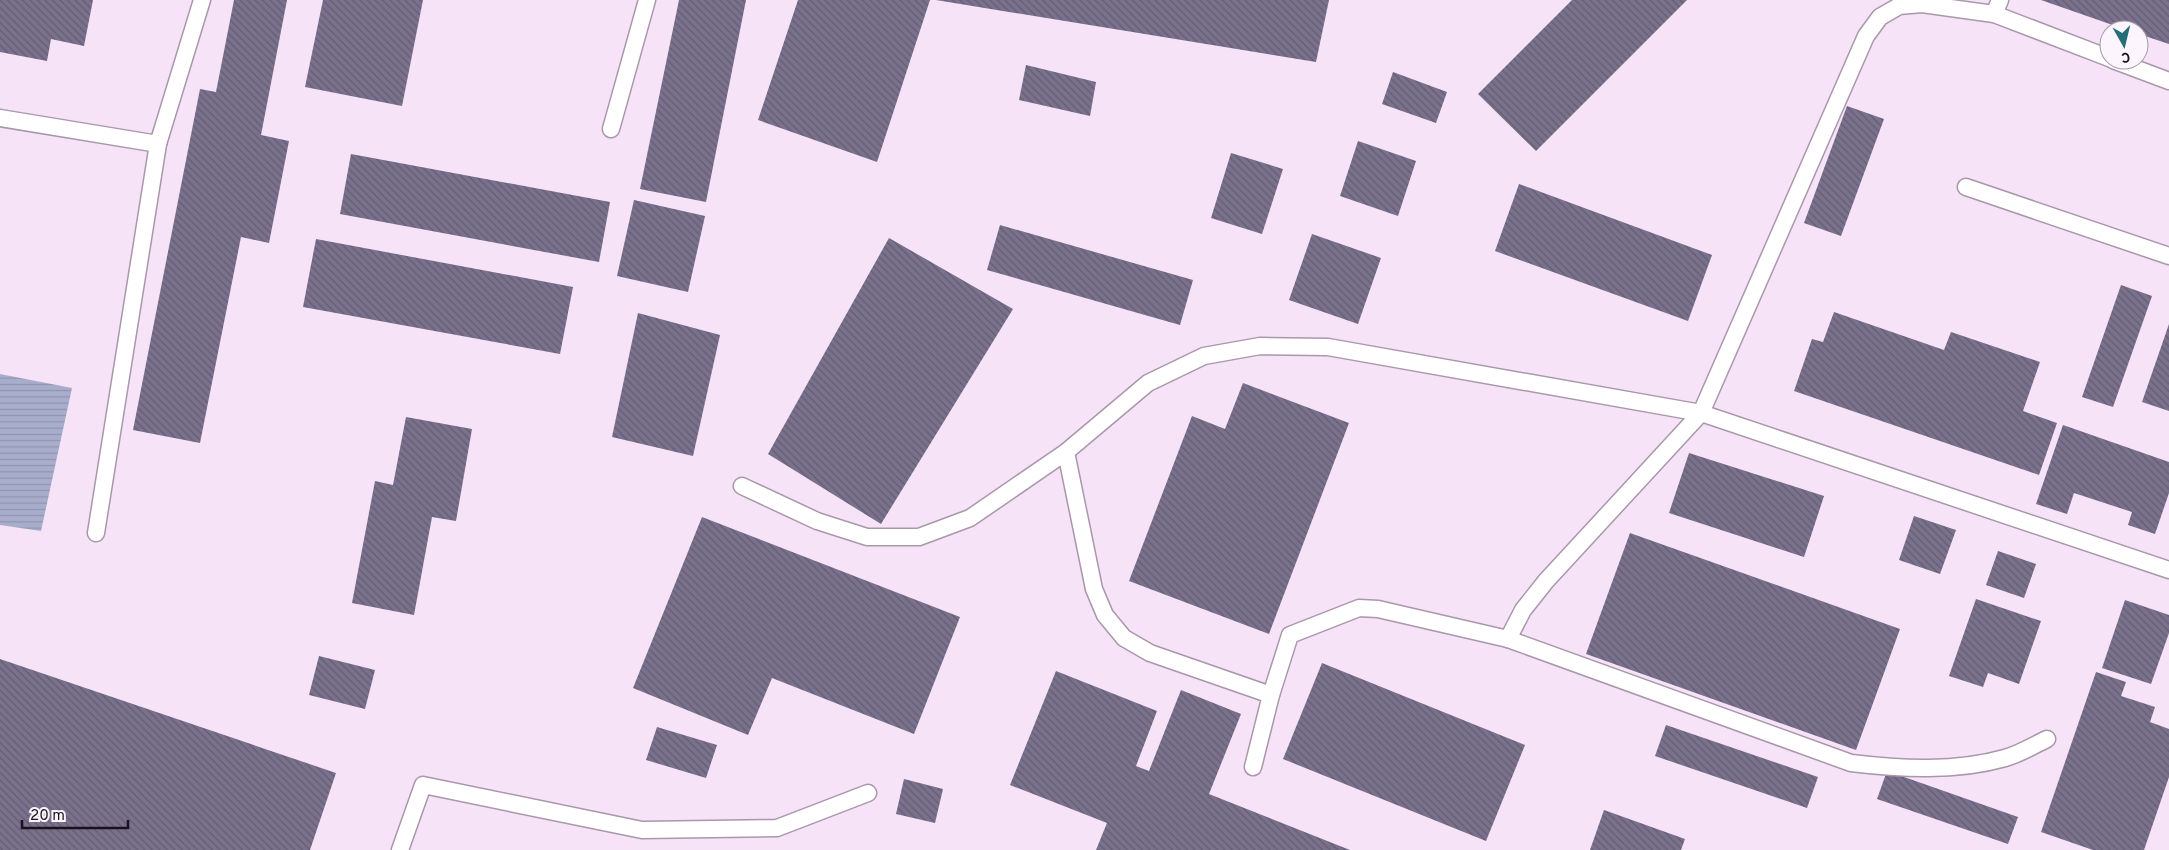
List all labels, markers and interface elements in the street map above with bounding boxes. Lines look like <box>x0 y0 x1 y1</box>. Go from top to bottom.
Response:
north arrow <box>2099 20 2149 70</box>
text: С <box>2120 47 2131 65</box>
scale bar <box>22 798 129 830</box>
text: 20 m <box>30 807 65 826</box>

